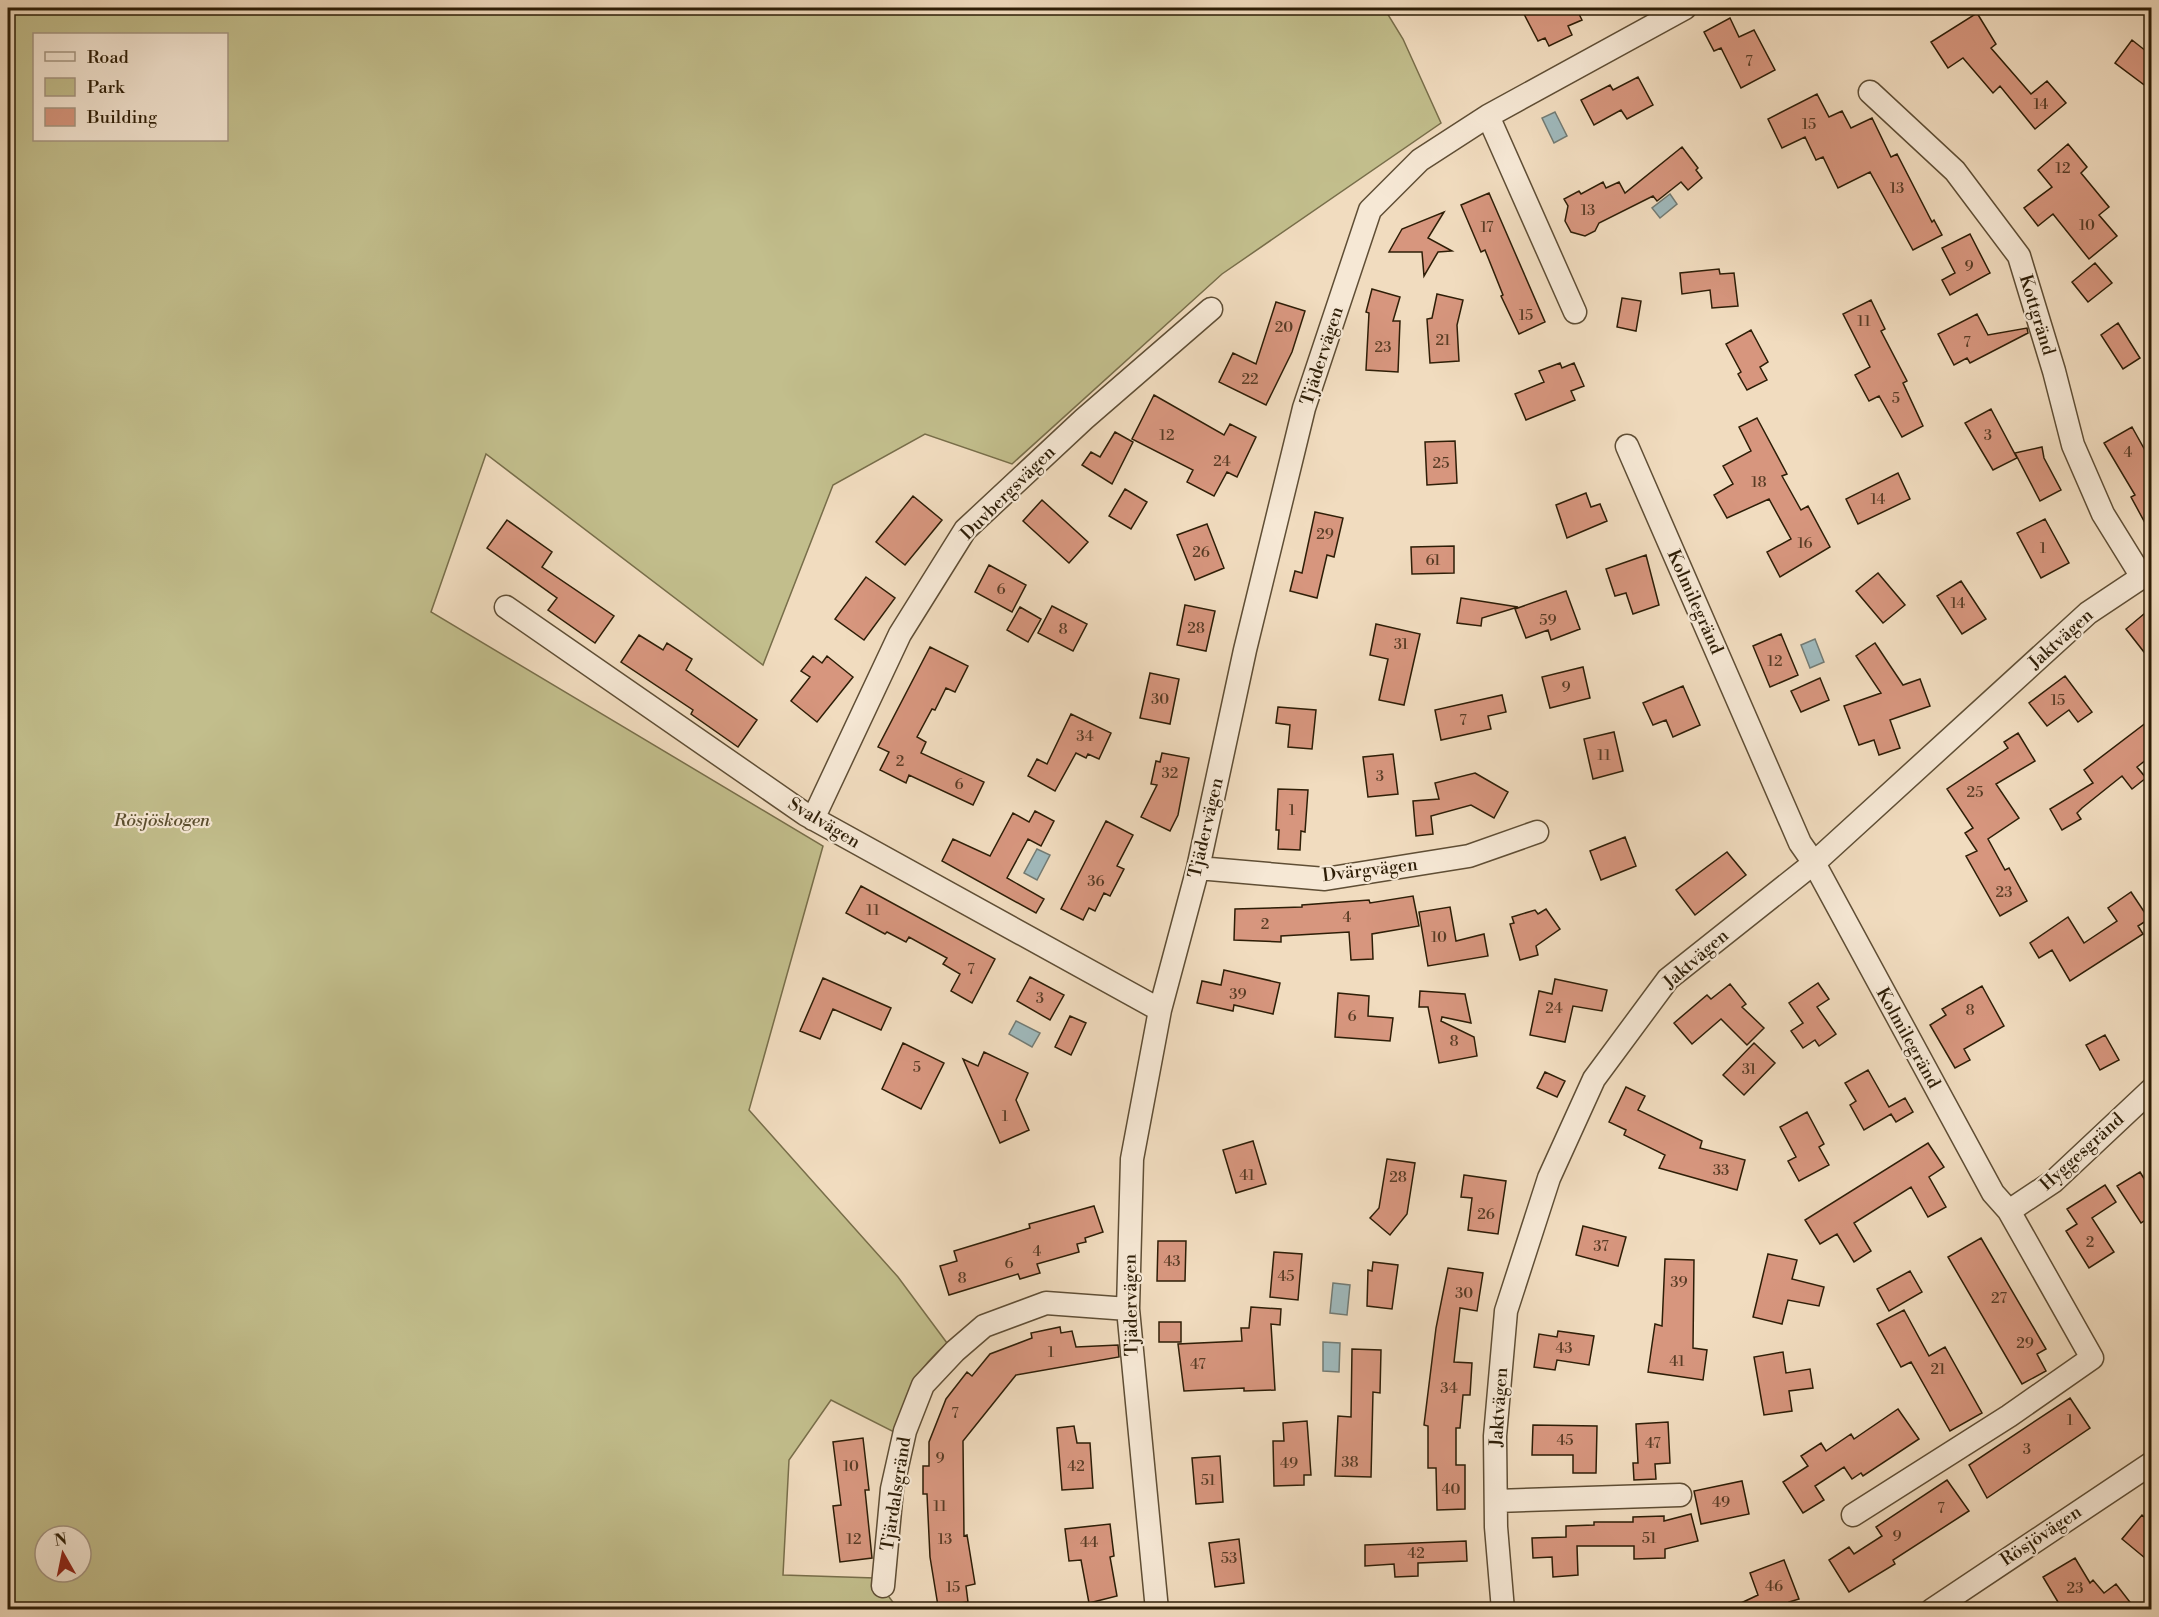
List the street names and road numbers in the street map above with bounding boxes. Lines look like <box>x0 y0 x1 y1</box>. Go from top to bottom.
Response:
street label: Kottgränd <box>2014 272 2060 359</box>
street label: Tjädervägen <box>1295 304 1349 408</box>
street label: Duvbergsvägen <box>956 441 1060 545</box>
street label: Kolmilegränd <box>1662 546 1729 659</box>
street label: Jaktvägen <box>2023 604 2098 675</box>
street label: Tjädervägen <box>1183 775 1229 880</box>
street label: Svalvägen <box>784 792 865 854</box>
street label: Dvärgvägen <box>1321 853 1419 887</box>
street label: Jaktvägen <box>1658 924 1734 994</box>
street label: Kolmilegränd <box>1871 983 1946 1093</box>
street label: Hyggesgränd <box>2035 1108 2130 1196</box>
street label: Tjädervägen <box>1119 1253 1143 1356</box>
street label: Jaktvägen <box>1485 1366 1513 1448</box>
street label: Tjärdalsgränd <box>876 1435 916 1553</box>
street label: Rösjövägen <box>1996 1500 2086 1572</box>

